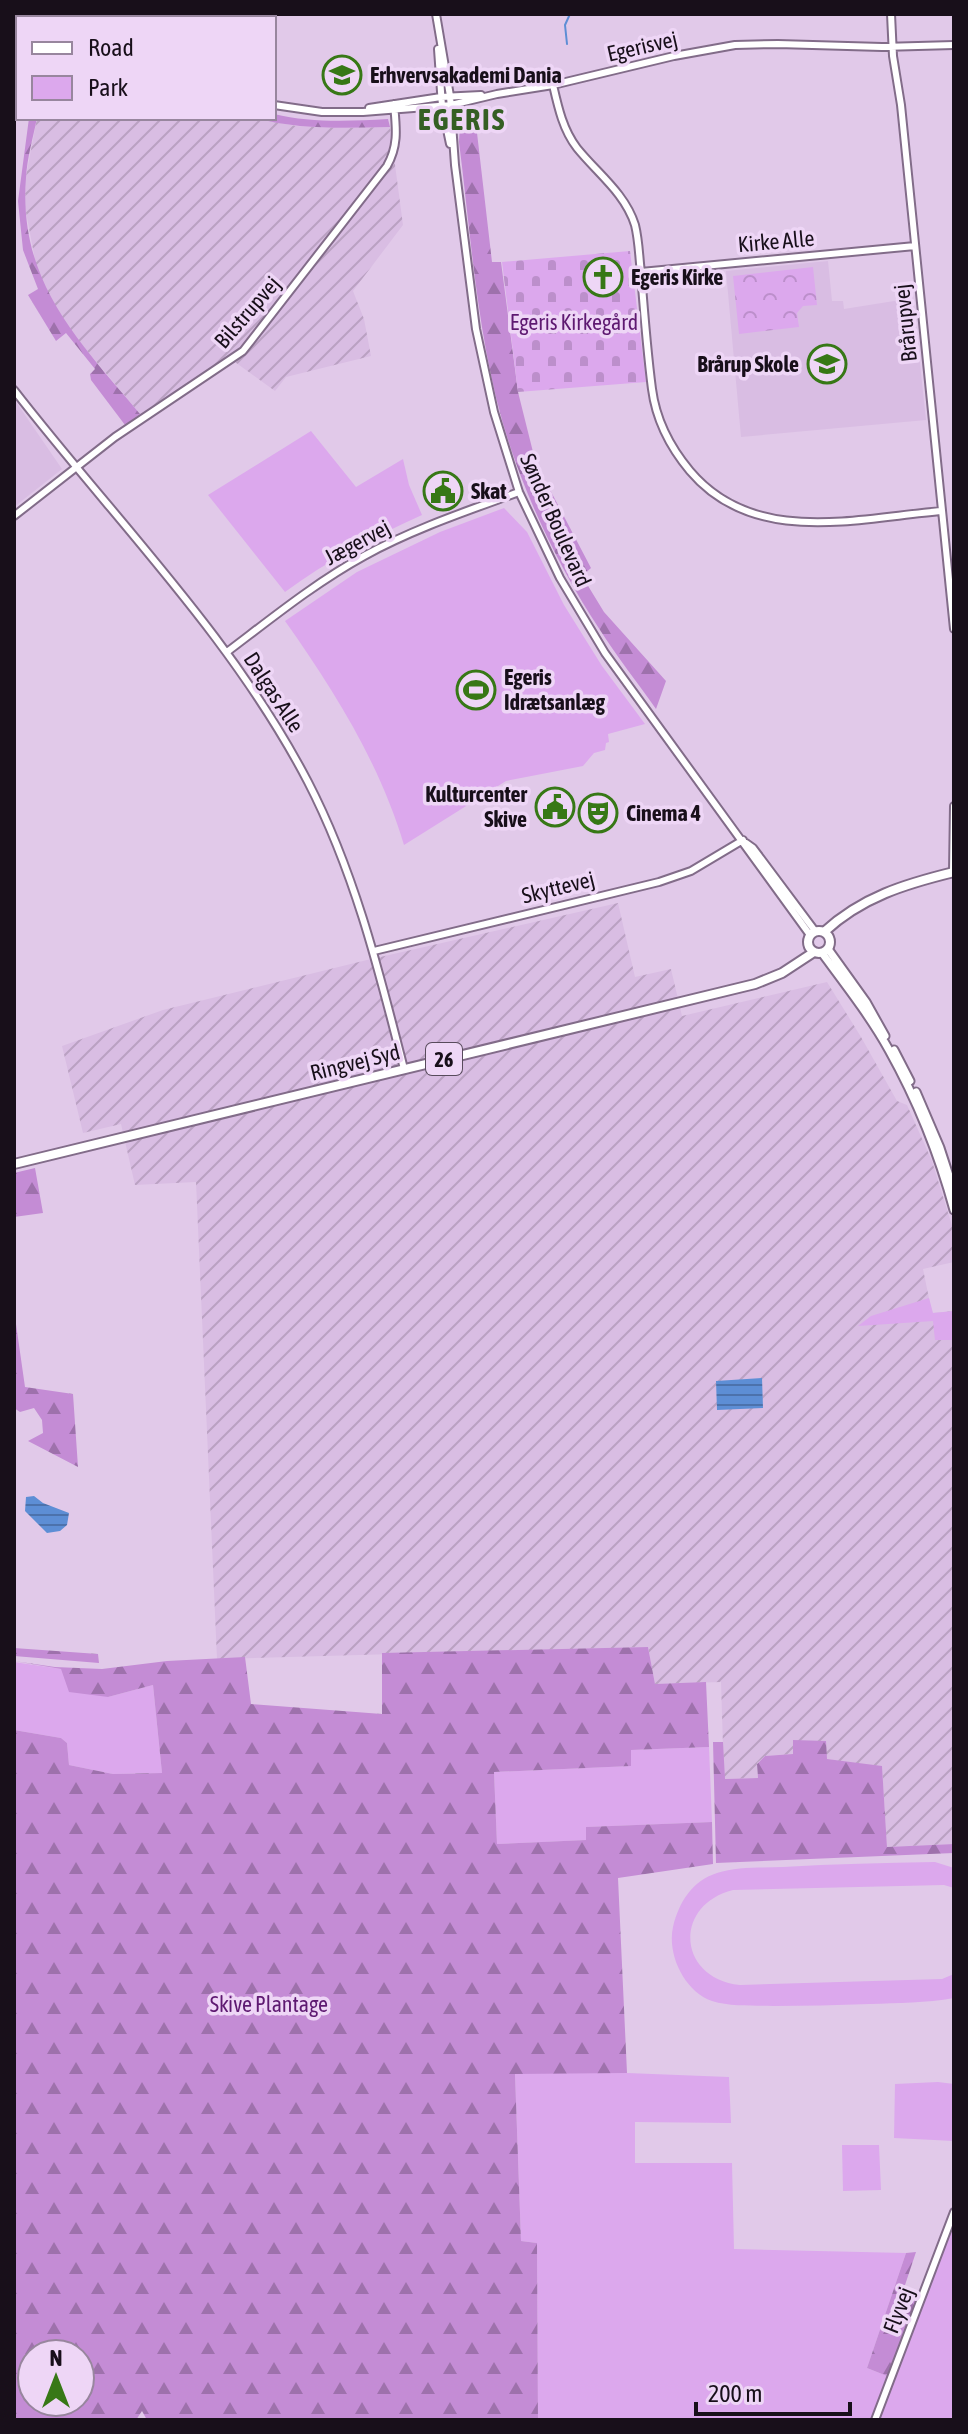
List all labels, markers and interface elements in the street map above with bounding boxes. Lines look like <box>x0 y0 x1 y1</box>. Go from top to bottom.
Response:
legend <box>16 16 276 120</box>
street label: Egerisvej <box>604 25 680 67</box>
text: Road <box>88 34 134 61</box>
school or university icon: Erhvervsakademi Dania <box>321 54 363 96</box>
place label: Erhvervsakademi Dania <box>370 62 562 88</box>
text: Park <box>88 74 129 101</box>
district label: EGERIS <box>418 102 506 136</box>
street label: Kirke Alle <box>737 225 815 257</box>
church icon: Egeris Kirke <box>582 256 624 298</box>
place label: Egeris Kirke <box>631 264 723 290</box>
street label: Bilstrupvej <box>209 271 285 353</box>
street label: Brårupvej <box>888 283 922 363</box>
park label: Egeris Kirkegård <box>510 309 638 335</box>
school or university icon: Brårup Skole <box>806 343 848 385</box>
place label: Brårup Skole <box>697 351 799 377</box>
street label: Sønder Boulevard <box>515 449 597 591</box>
public building icon: Skat <box>422 470 464 512</box>
place label: Skat <box>471 478 507 504</box>
street label: Jægervej <box>320 514 394 570</box>
street label: Dalgas Alle <box>239 647 309 737</box>
place label: Egeris Idrætsanlæg <box>504 664 606 715</box>
sports icon: Egeris Idrætsanlæg <box>455 669 497 711</box>
place label: Kulturcenter Skive <box>425 781 527 832</box>
public building icon: Kulturcenter Skive <box>534 786 576 828</box>
theatre icon: Cinema 4 <box>577 792 619 834</box>
place label: Cinema 4 <box>626 800 701 826</box>
street label: Skyttevej <box>519 865 597 909</box>
street label: Ringvej Syd <box>308 1038 402 1086</box>
road number: 26 <box>426 1043 462 1075</box>
park label: Skive Plantage <box>210 1991 328 2017</box>
street label: Flyvej <box>877 2283 919 2337</box>
north arrow <box>16 2338 96 2418</box>
text: N <box>50 2345 62 2371</box>
scale bar <box>696 2366 850 2416</box>
text: 200 m <box>708 2380 762 2407</box>

